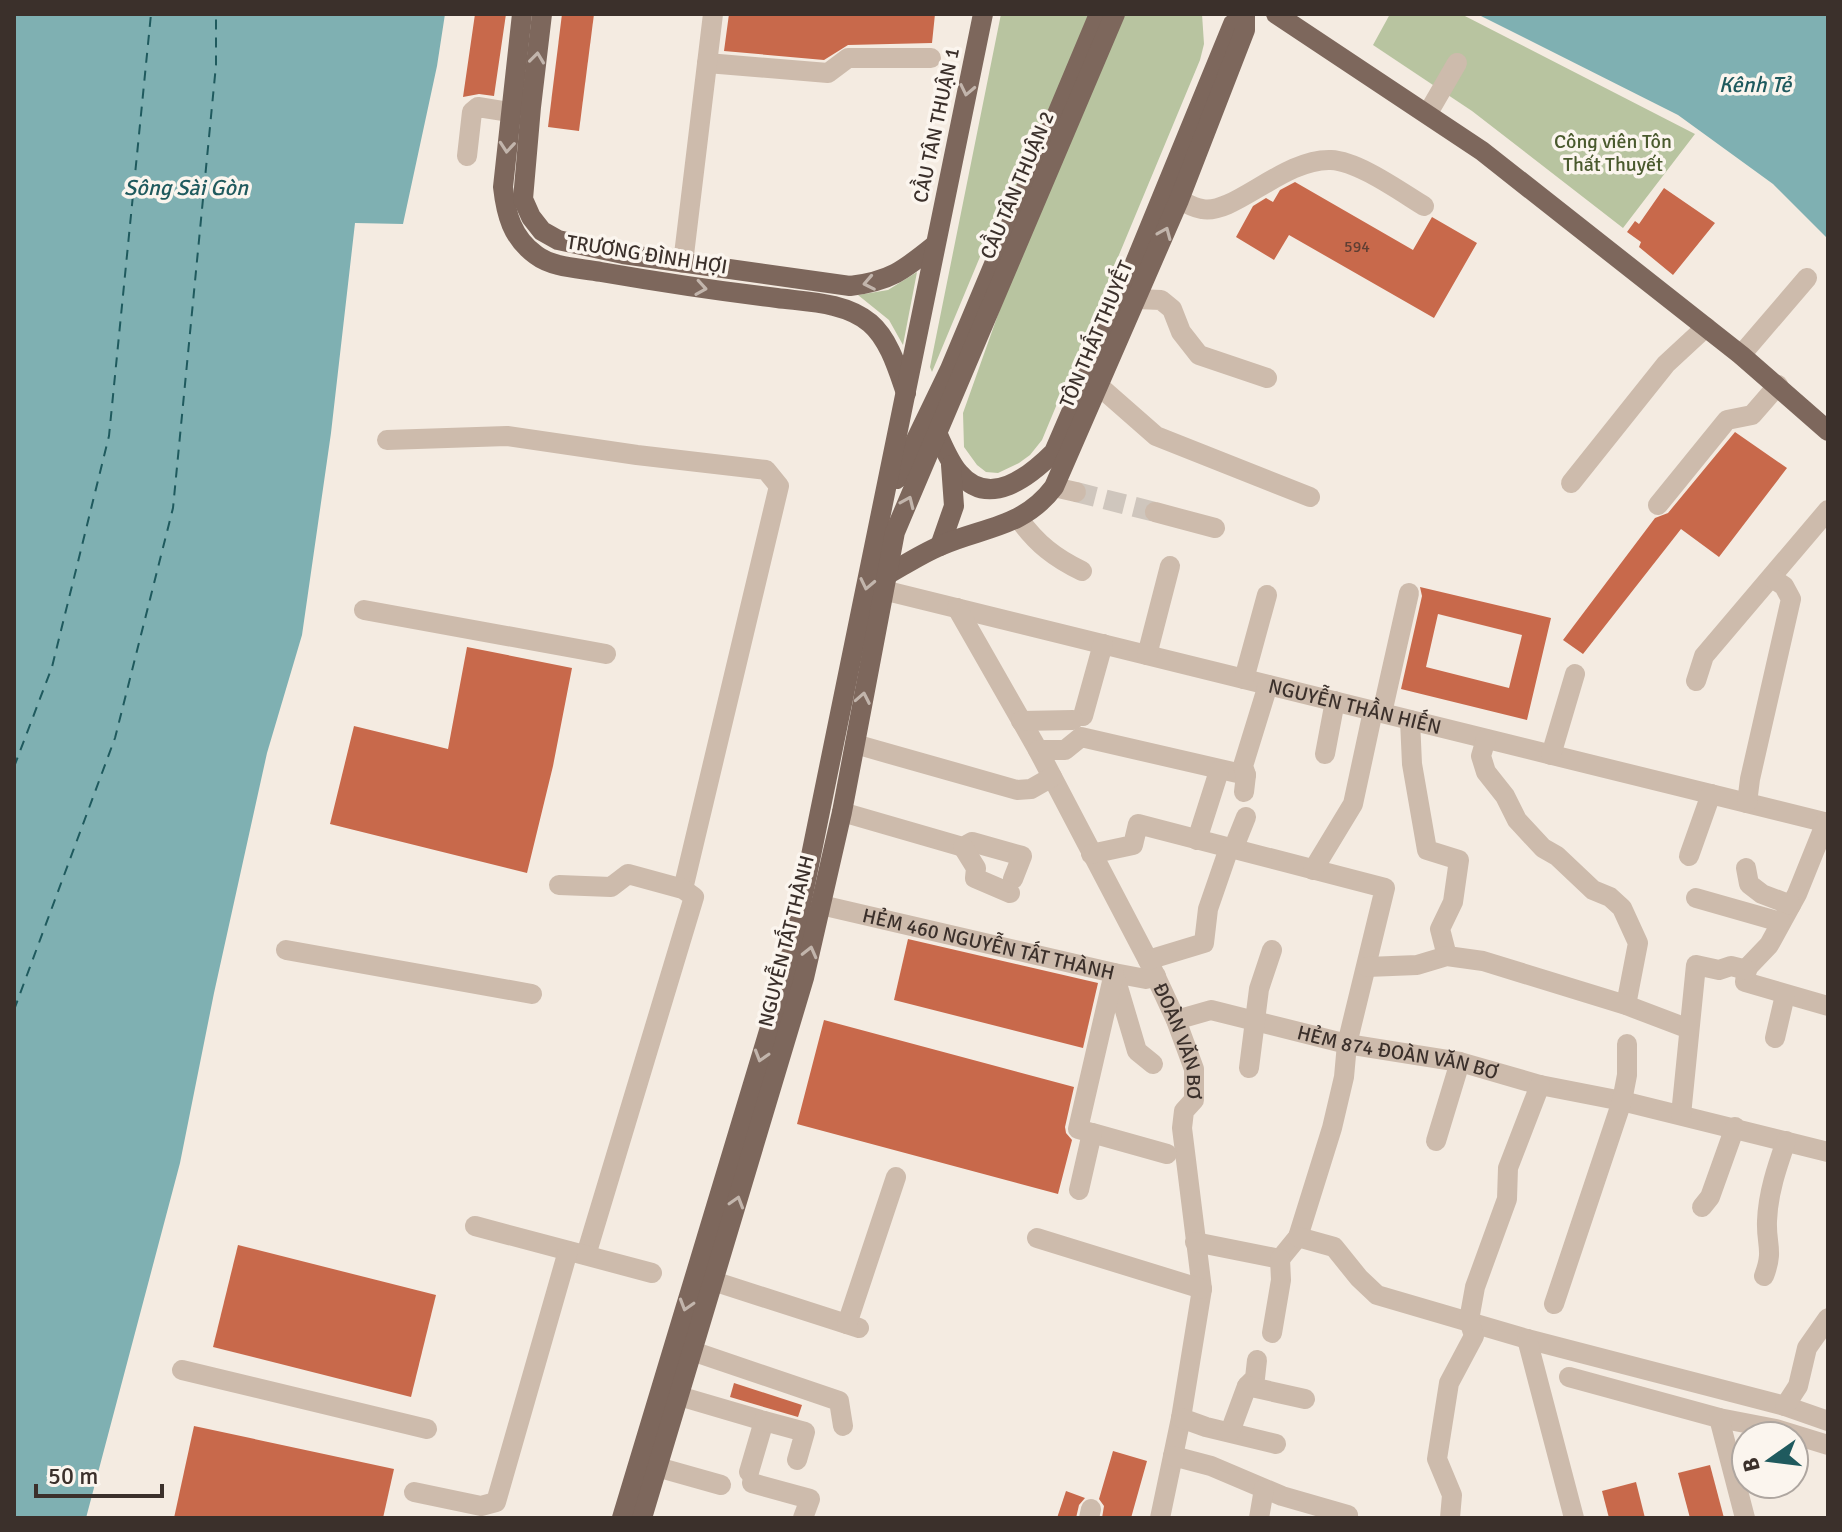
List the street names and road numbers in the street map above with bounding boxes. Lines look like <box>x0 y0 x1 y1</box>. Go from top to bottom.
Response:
street label: CẦU TÂN THUẬN 1 <box>906 45 965 205</box>
street label: CẦU TÂN THUẬN 2 <box>973 107 1060 263</box>
street label: TRƯƠNG ĐÌNH HỢI <box>565 229 729 280</box>
street label: TÔN THẤT THUYẾT <box>1052 256 1139 411</box>
street label: NGUYỄN THẦN HIẾN <box>1266 673 1444 740</box>
street label: NGUYỄN TẤT THÀNH <box>751 852 820 1029</box>
street label: HẺM 460 NGUYỄN TẤT THÀNH <box>860 903 1117 986</box>
street label: ĐOÀN VĂN BƠ <box>1147 979 1206 1099</box>
street label: HẺM 874 ĐOÀN VĂN BƠ <box>1294 1020 1501 1085</box>

